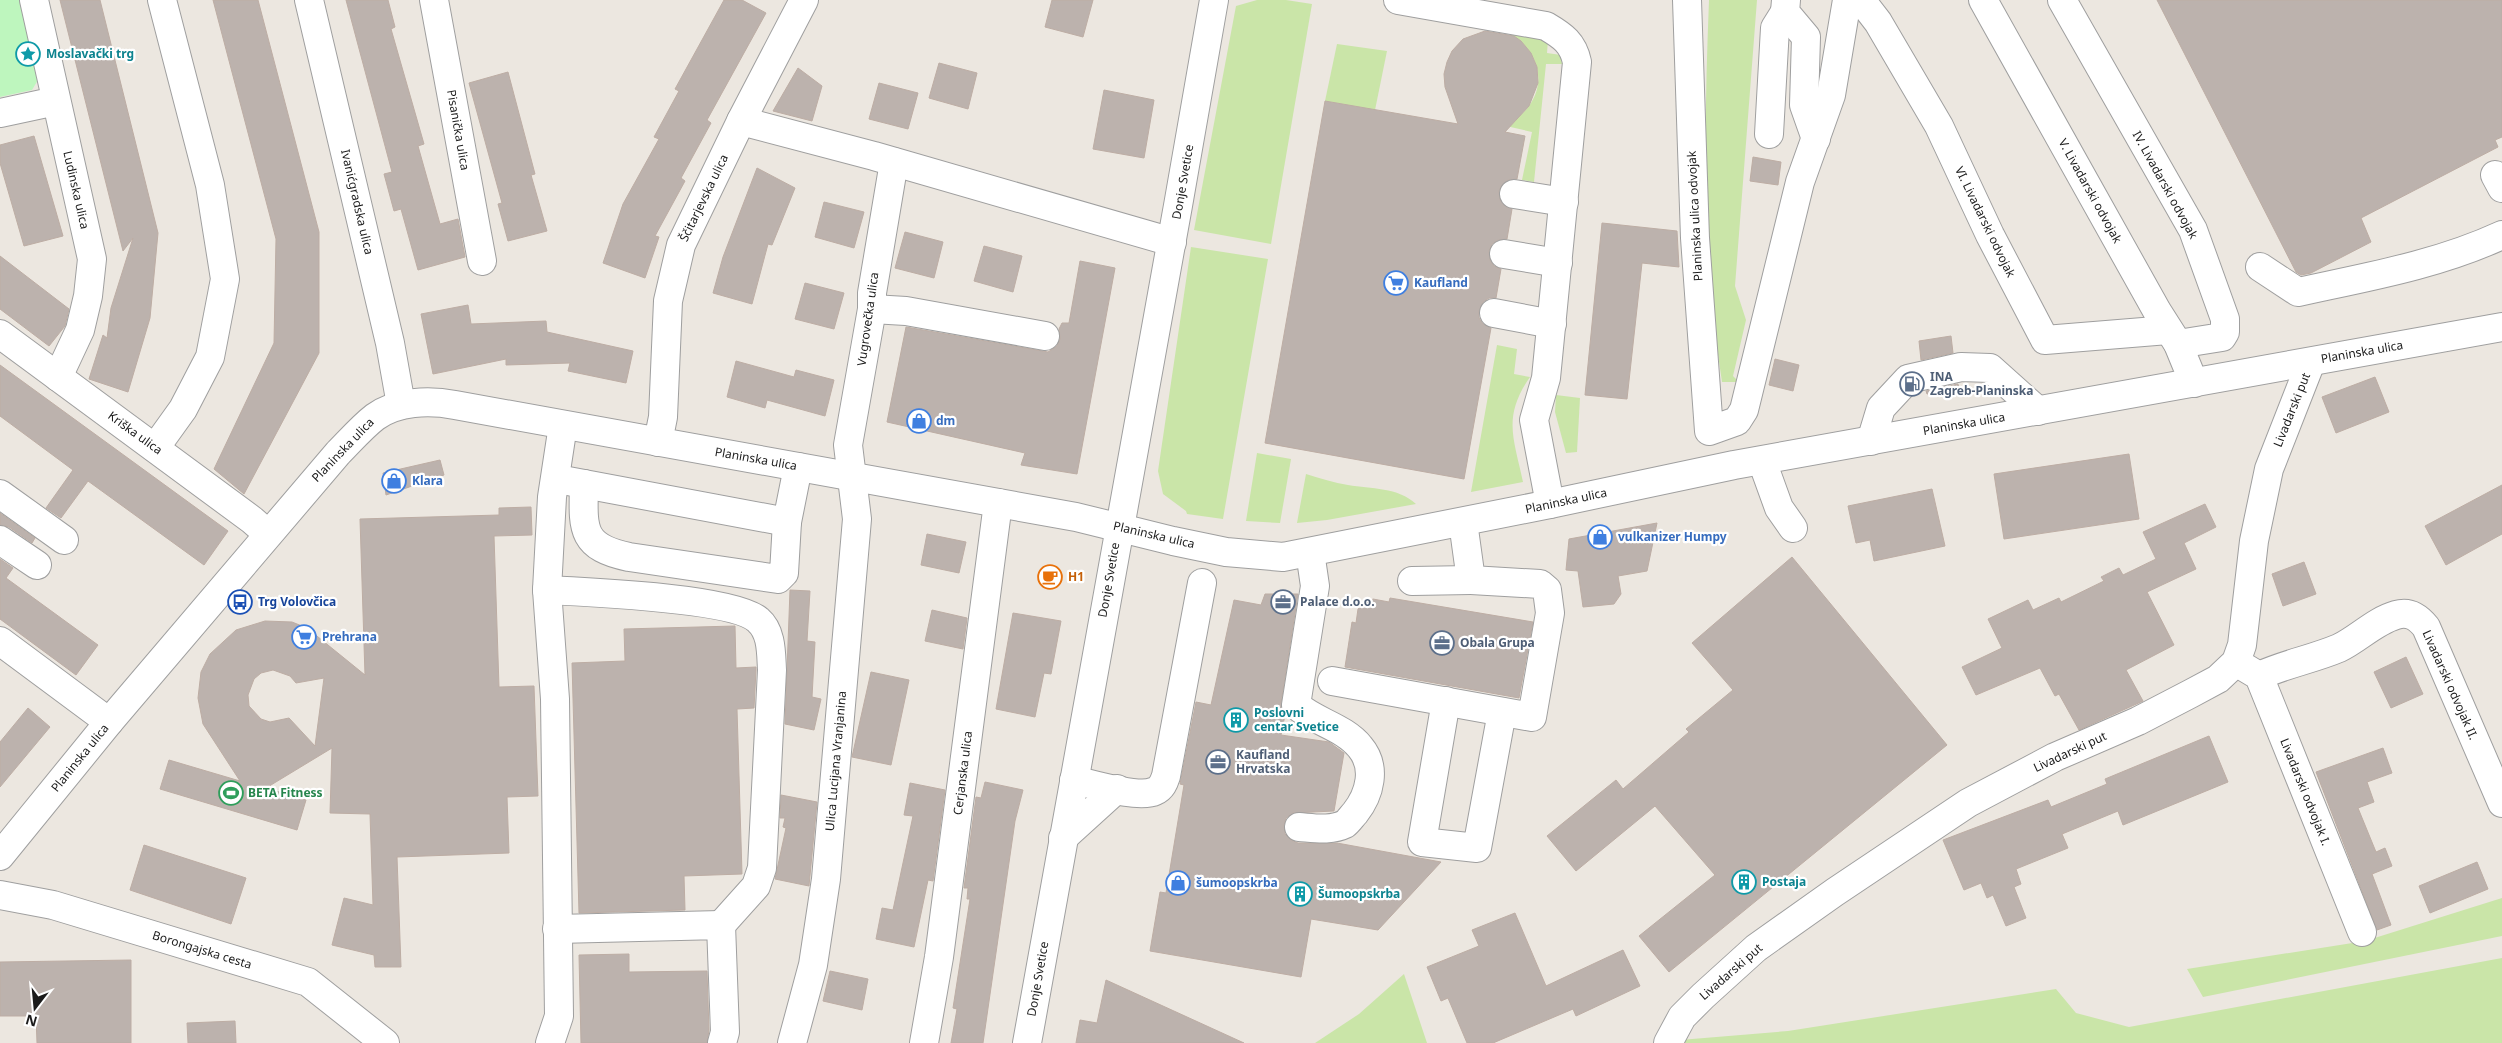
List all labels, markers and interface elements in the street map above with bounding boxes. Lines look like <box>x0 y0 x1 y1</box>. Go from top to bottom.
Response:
place icon: Moslavački trg <box>15 41 41 67</box>
place label: Moslavački trg <box>46 45 134 62</box>
street label: Pisanička ulica <box>443 88 474 172</box>
street label: IV. Livadarski odvojak <box>2129 128 2202 242</box>
street label: V. Livadarski odvojak <box>2055 136 2126 246</box>
street label: Donje Svetice <box>1168 143 1198 221</box>
street label: Ivanićgradska ulica <box>337 148 378 256</box>
street label: Ludinska ulica <box>59 149 94 231</box>
street label: Planinska ulica odvojak <box>1683 150 1706 282</box>
street label: Ščitarjevska ulica <box>675 151 732 244</box>
street label: VI. Livadarski odvojak <box>1951 163 2020 281</box>
supermarket icon: Kaufland <box>1383 270 1409 296</box>
street label: Vugrovečka ulica <box>853 271 883 367</box>
place label: Kaufland <box>1414 274 1468 291</box>
street label: Planinska ulica <box>2320 336 2404 367</box>
place label: INA Zagreb-Planinska <box>1930 368 2034 399</box>
street label: Livadarski put <box>2269 369 2314 450</box>
fuel station icon: INA Zagreb-Planinska <box>1899 371 1925 397</box>
street label: Kriška ulica <box>105 407 166 458</box>
shop icon: dm <box>906 408 932 434</box>
street label: Planinska ulica <box>1922 408 2006 439</box>
place label: dm <box>936 412 955 429</box>
street label: Planinska ulica <box>308 414 378 485</box>
street label: Planinska ulica <box>714 443 798 474</box>
shop icon: Klara <box>381 468 407 494</box>
place label: Klara <box>412 472 443 489</box>
street label: Planinska ulica <box>1523 484 1608 517</box>
street label: Planinska ulica <box>1112 517 1197 552</box>
shop icon: vulkanizer Humpy <box>1587 524 1613 550</box>
place label: vulkanizer Humpy <box>1618 528 1727 545</box>
street label: Donje Svetice <box>1094 541 1124 619</box>
cafe icon: H1 <box>1037 564 1063 590</box>
place label: H1 <box>1068 568 1084 585</box>
bus stop icon: Trg Volovčica <box>227 589 253 615</box>
office icon: Palace d.o.o. <box>1270 589 1296 615</box>
place label: Trg Volovčica <box>258 593 336 610</box>
place label: Palace d.o.o. <box>1300 593 1375 610</box>
supermarket icon: Prehrana <box>291 624 317 650</box>
street label: Livadarski odvojak II. <box>2419 627 2482 742</box>
place label: Prehrana <box>322 628 377 645</box>
office icon: Obala Grupa <box>1429 630 1455 656</box>
place label: Obala Grupa <box>1460 634 1535 651</box>
street label: Ulica Lucijana Vranjanina <box>821 690 850 832</box>
place label: Poslovni centar Svetice <box>1254 704 1339 735</box>
building icon: Poslovni centar Svetice <box>1223 707 1249 733</box>
street label: Planinska ulica <box>47 720 112 795</box>
street label: Livadarski put <box>2030 727 2110 776</box>
street label: Cerjanska ulica <box>949 730 976 816</box>
street label: Livadarski odvojak I. <box>2276 736 2335 848</box>
place label: Kaufland Hrvatska <box>1236 746 1290 777</box>
office icon: Kaufland Hrvatska <box>1205 749 1231 775</box>
sports icon: BETA Fitness <box>218 780 244 806</box>
place label: BETA Fitness <box>248 784 323 801</box>
building icon: Postaja <box>1731 869 1757 895</box>
shop icon: šumoopskrba <box>1165 870 1191 896</box>
place label: Postaja <box>1762 873 1806 890</box>
place label: šumoopskrba <box>1196 874 1278 891</box>
building icon: Šumoopskrba <box>1287 881 1313 907</box>
place label: Šumoopskrba <box>1318 885 1400 902</box>
street label: Borongajska cesta <box>150 926 254 973</box>
street label: Livadarski put <box>1695 939 1766 1004</box>
street label: Donje Svetice <box>1023 940 1053 1018</box>
north arrow <box>10 983 60 1033</box>
text: N <box>23 1010 39 1032</box>

